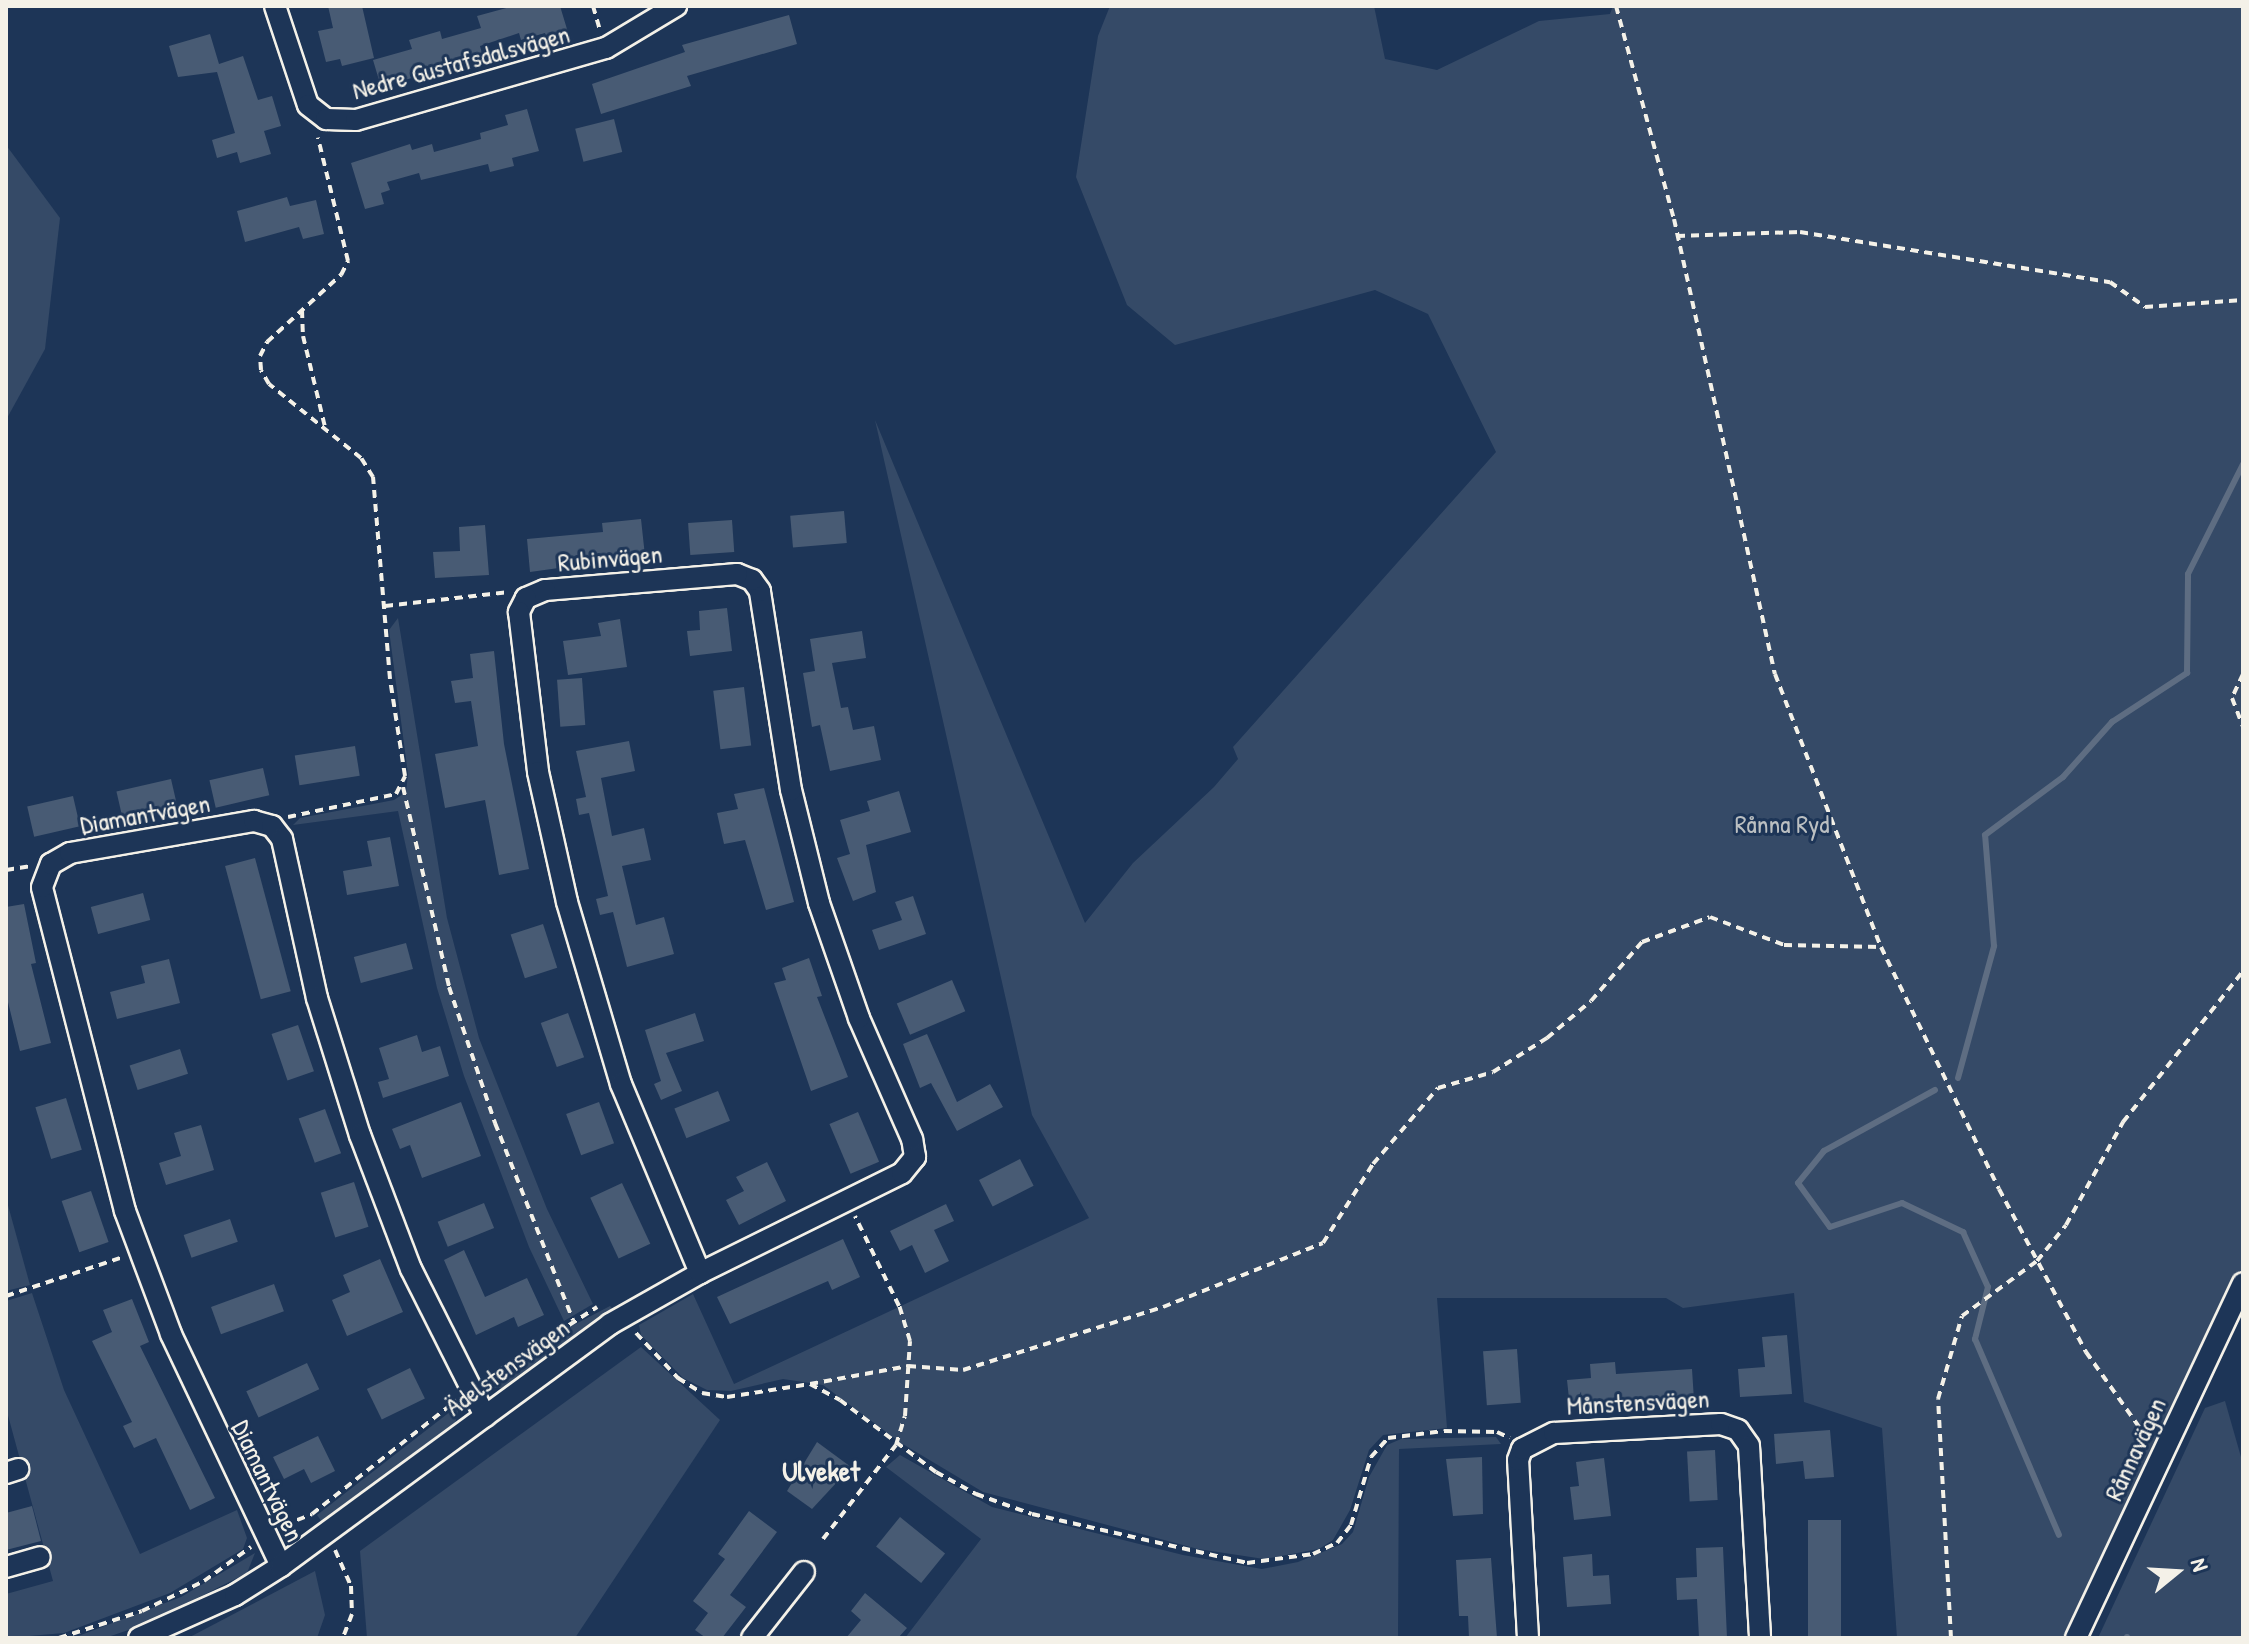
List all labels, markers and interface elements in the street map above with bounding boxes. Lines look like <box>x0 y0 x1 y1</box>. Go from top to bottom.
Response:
street label: Nedre Gustafsdalsvägen <box>349 18 573 106</box>
street label: Rubinvägen <box>556 538 664 578</box>
street label: Diamantvägen <box>78 787 212 841</box>
park label: Rånna Ryd <box>1735 808 1829 840</box>
street label: Ädelstensvägen <box>439 1312 575 1422</box>
street label: Månstensvägen <box>1566 1383 1710 1421</box>
street label: Rånnavägen <box>2098 1393 2172 1505</box>
street label: Diamantvägen <box>225 1415 311 1547</box>
district label: Ulveket <box>782 1454 860 1488</box>
north arrow <box>2137 1532 2217 1612</box>
text: N <box>2184 1554 2216 1575</box>

